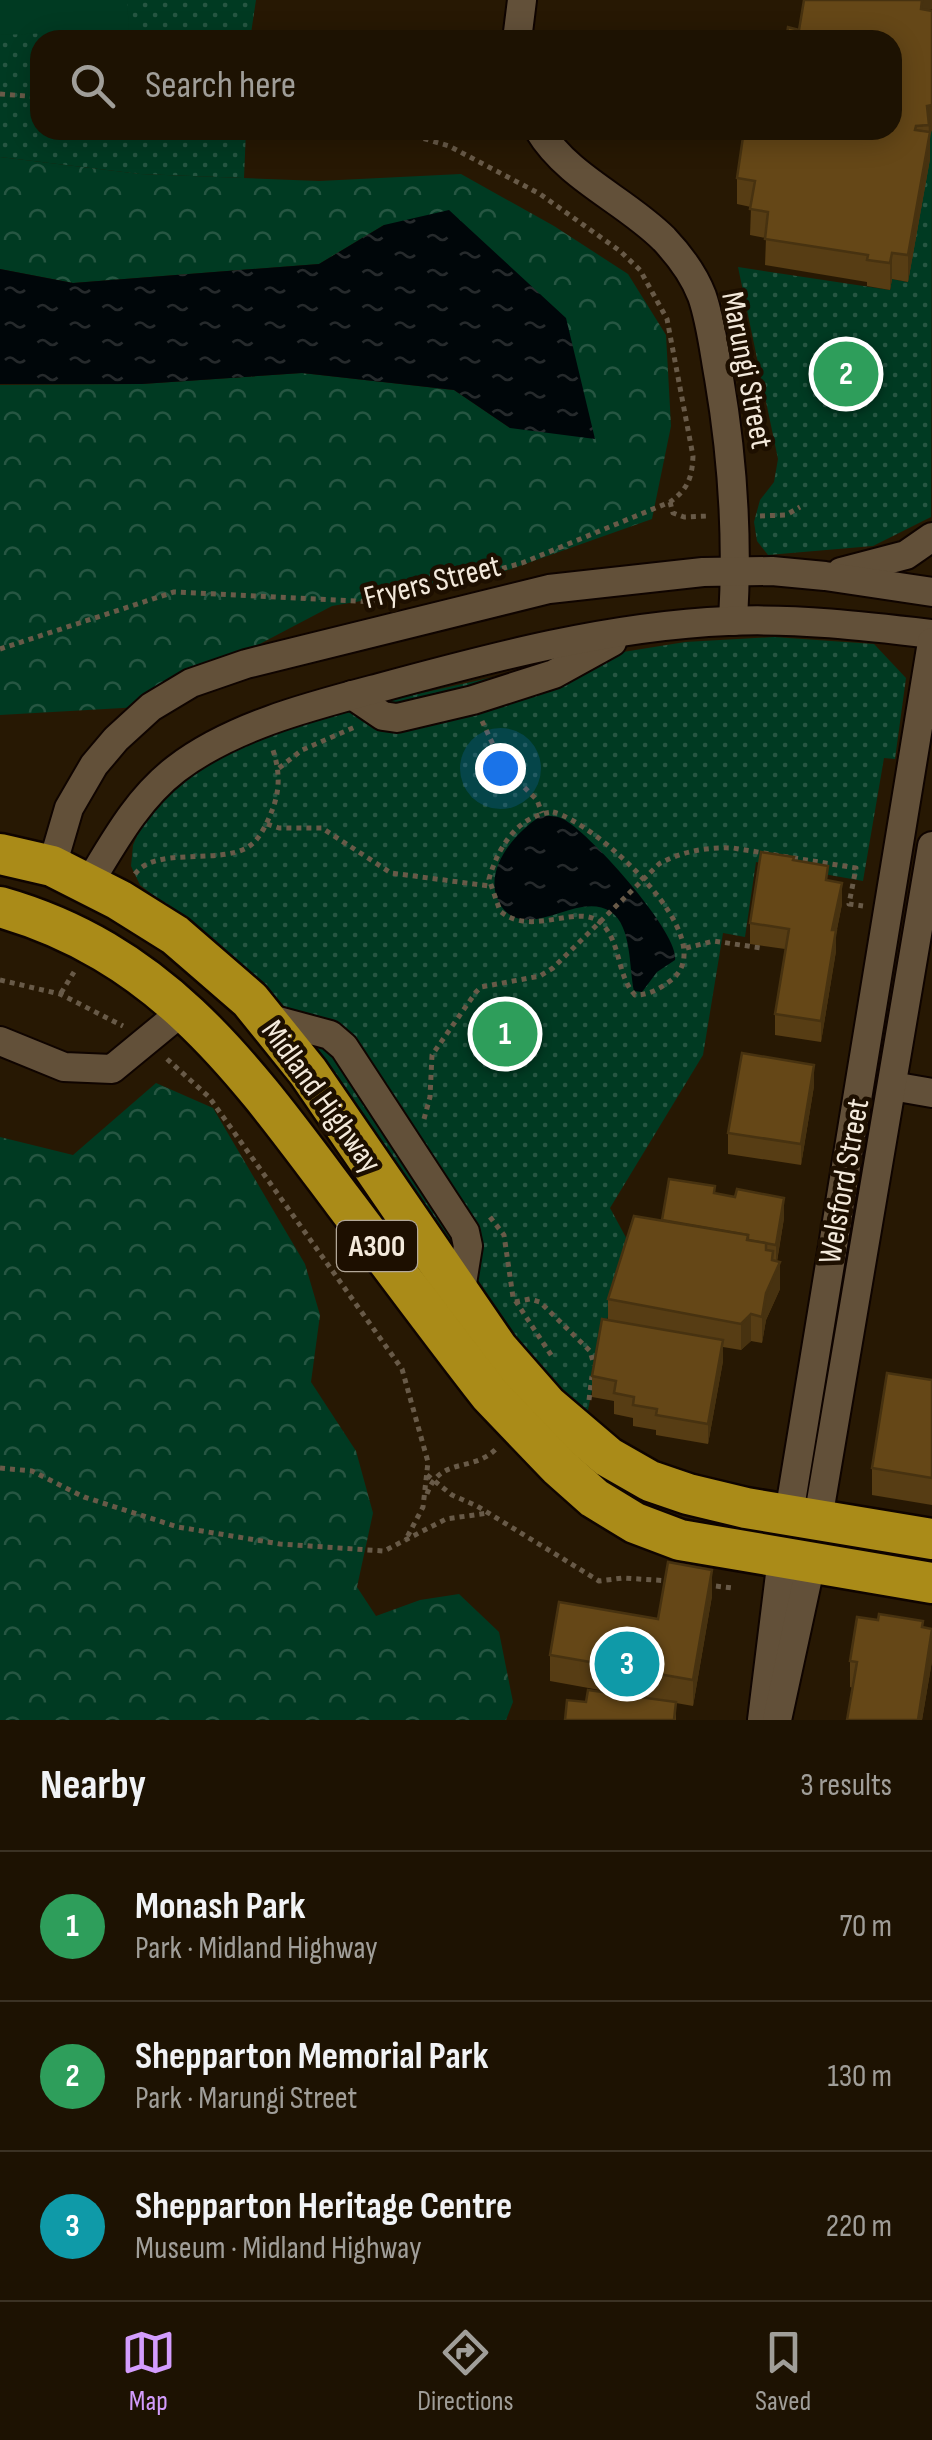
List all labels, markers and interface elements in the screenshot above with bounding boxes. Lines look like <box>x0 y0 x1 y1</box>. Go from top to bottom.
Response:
search box <box>30 30 902 140</box>
icon: search <box>65 58 120 113</box>
text: Search here <box>145 63 296 108</box>
street label: Marungi Street <box>712 289 781 452</box>
pin: 2 <box>814 336 878 412</box>
street label: Fryers Street <box>360 547 505 618</box>
your location <box>475 743 526 794</box>
pin: 1 <box>472 996 538 1072</box>
street label: Midland Highway <box>252 1013 389 1181</box>
street label: Welsford Street <box>811 1096 878 1267</box>
road number: A300 <box>337 1221 417 1271</box>
pin: 3 <box>594 1626 660 1702</box>
text: Nearby <box>40 1760 146 1811</box>
text: 3 results <box>800 1766 892 1805</box>
text: Monash Park <box>135 1884 306 1929</box>
text: 1 <box>66 1907 79 1946</box>
text: 70 m <box>839 1907 892 1946</box>
text: Park · Midland Highway <box>135 1929 378 1968</box>
text: Shepparton Memorial Park <box>135 2034 488 2079</box>
text: 2 <box>65 2057 80 2096</box>
text: 130 m <box>827 2057 892 2096</box>
text: Park · Marungi Street <box>135 2079 357 2118</box>
text: Shepparton Heritage Centre <box>135 2184 512 2229</box>
text: 3 <box>65 2207 80 2246</box>
text: 220 m <box>826 2207 892 2246</box>
text: Museum · Midland Highway <box>135 2229 422 2268</box>
tab: Map <box>121 2325 176 2418</box>
tab: Directions <box>417 2325 514 2418</box>
tab: Saved <box>755 2325 811 2418</box>

